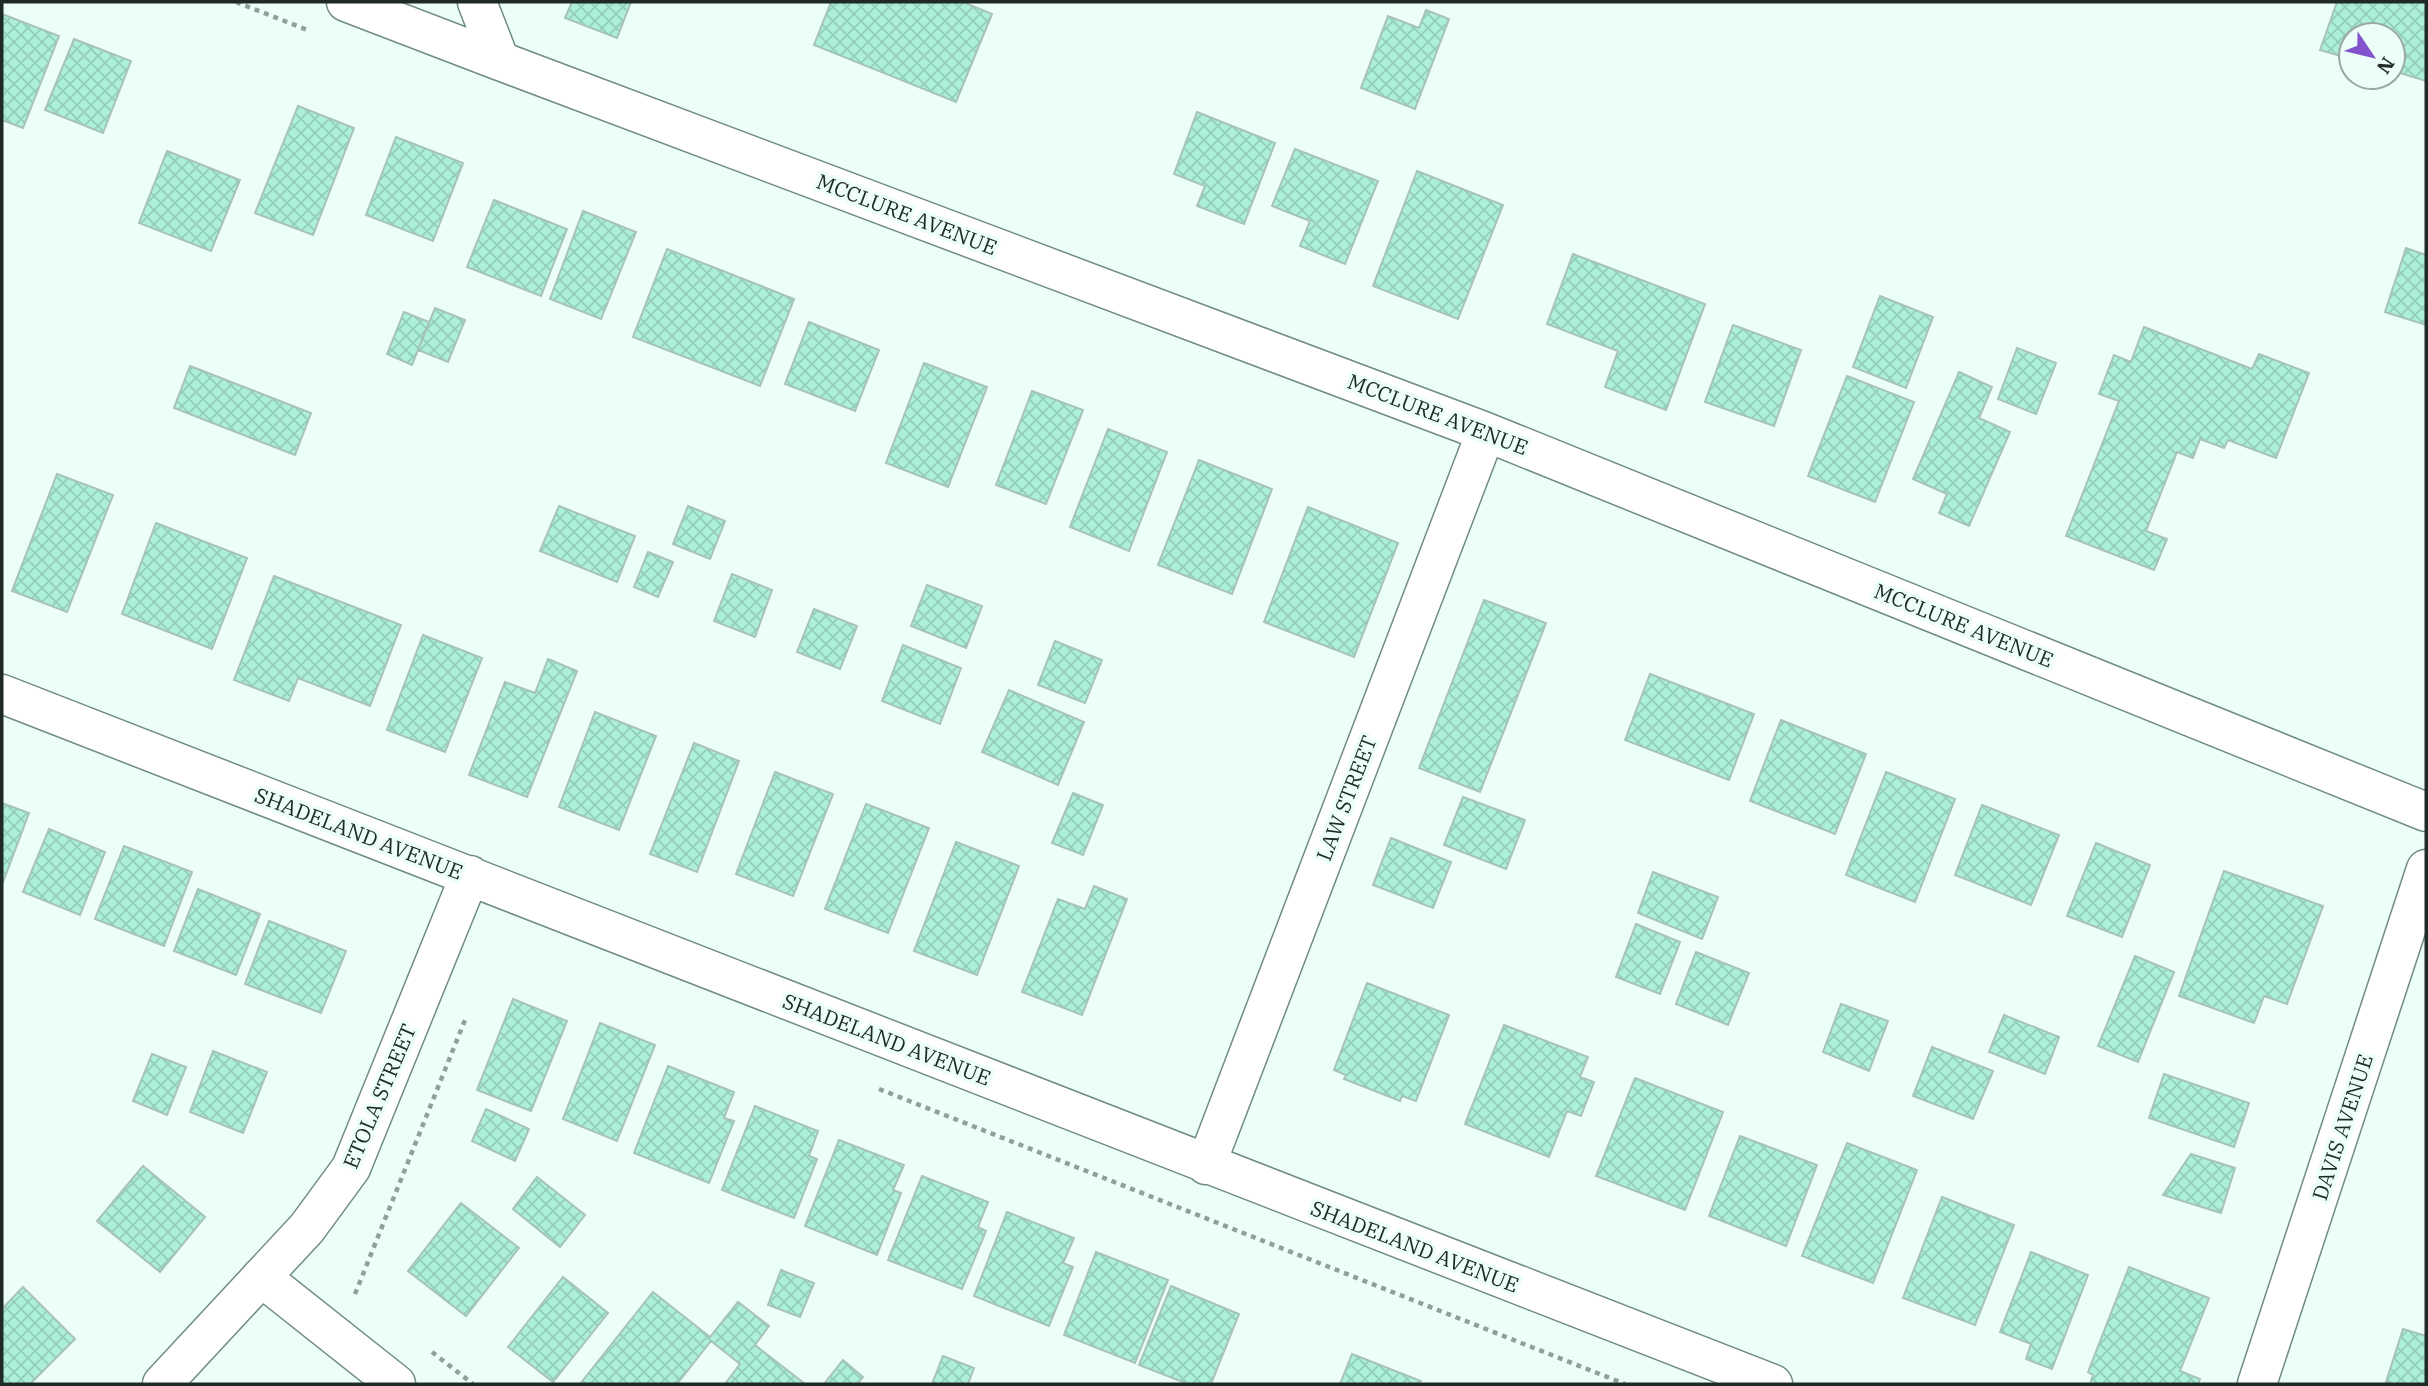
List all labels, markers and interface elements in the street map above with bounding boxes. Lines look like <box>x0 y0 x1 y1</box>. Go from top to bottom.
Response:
north arrow <box>2337 21 2407 91</box>
text: N <box>2372 53 2400 79</box>
street label: MCCLURE AVENUE <box>813 167 1001 261</box>
street label: MCCLURE AVENUE <box>1344 367 1532 461</box>
street label: MCCLURE AVENUE <box>1870 576 2058 674</box>
street label: LAW STREET <box>1309 731 1383 865</box>
street label: SHADELAND AVENUE <box>251 780 467 886</box>
street label: SHADELAND AVENUE <box>779 986 995 1092</box>
street label: ETOLA STREET <box>336 1019 422 1173</box>
street label: DAVIS AVENUE <box>2305 1050 2379 1204</box>
street label: SHADELAND AVENUE <box>1307 1193 1523 1299</box>

